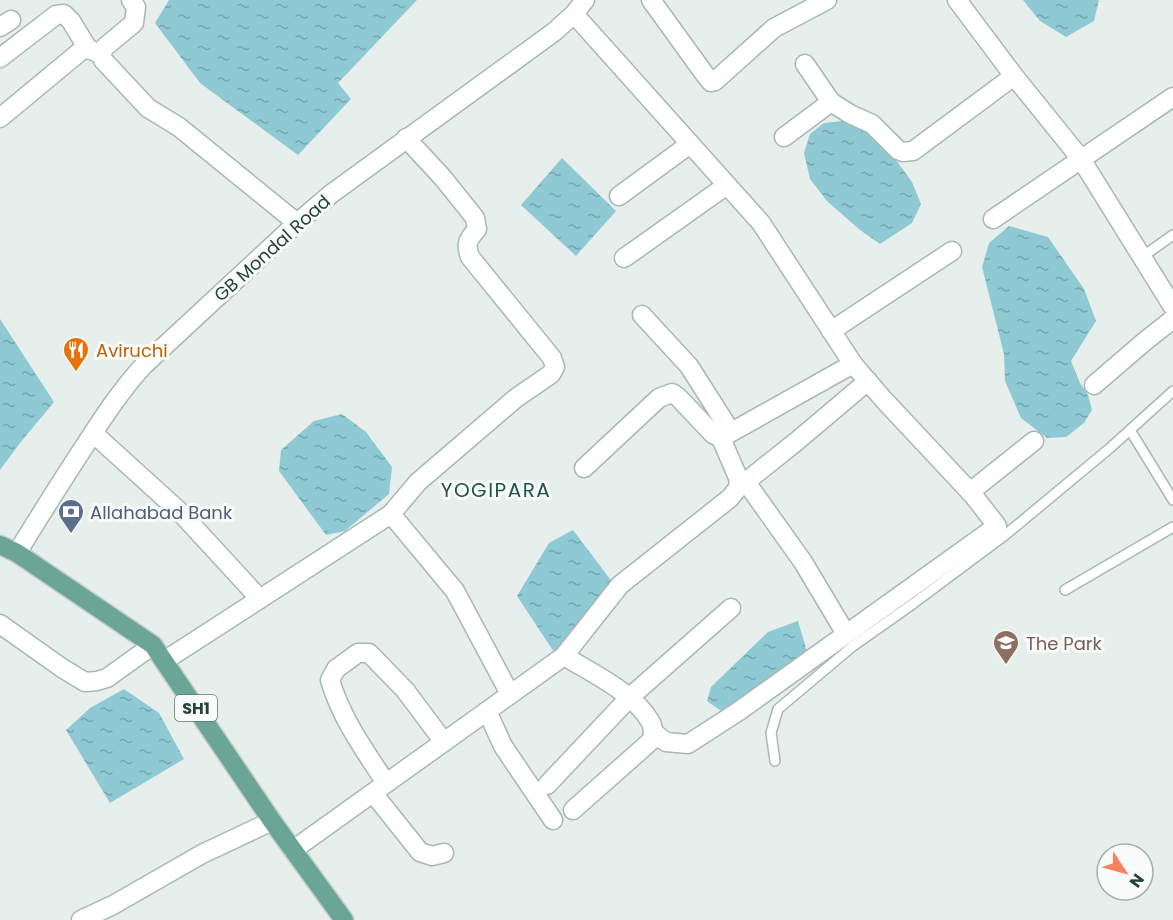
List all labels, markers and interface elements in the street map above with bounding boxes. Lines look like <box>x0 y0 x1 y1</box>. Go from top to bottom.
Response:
street label: GB Mondal Road <box>208 189 336 307</box>
restaurant icon: Aviruchi <box>61 335 91 373</box>
place label: Aviruchi <box>96 338 168 363</box>
district label: YOGIPARA <box>441 476 551 504</box>
bank icon: Allahabad Bank <box>56 497 86 535</box>
place label: Allahabad Bank <box>90 500 233 525</box>
school or university icon: The Park <box>991 628 1021 666</box>
place label: The Park <box>1026 631 1103 656</box>
road number: SH1 <box>175 695 217 721</box>
north arrow <box>1095 842 1155 902</box>
text: N <box>1124 869 1150 892</box>

